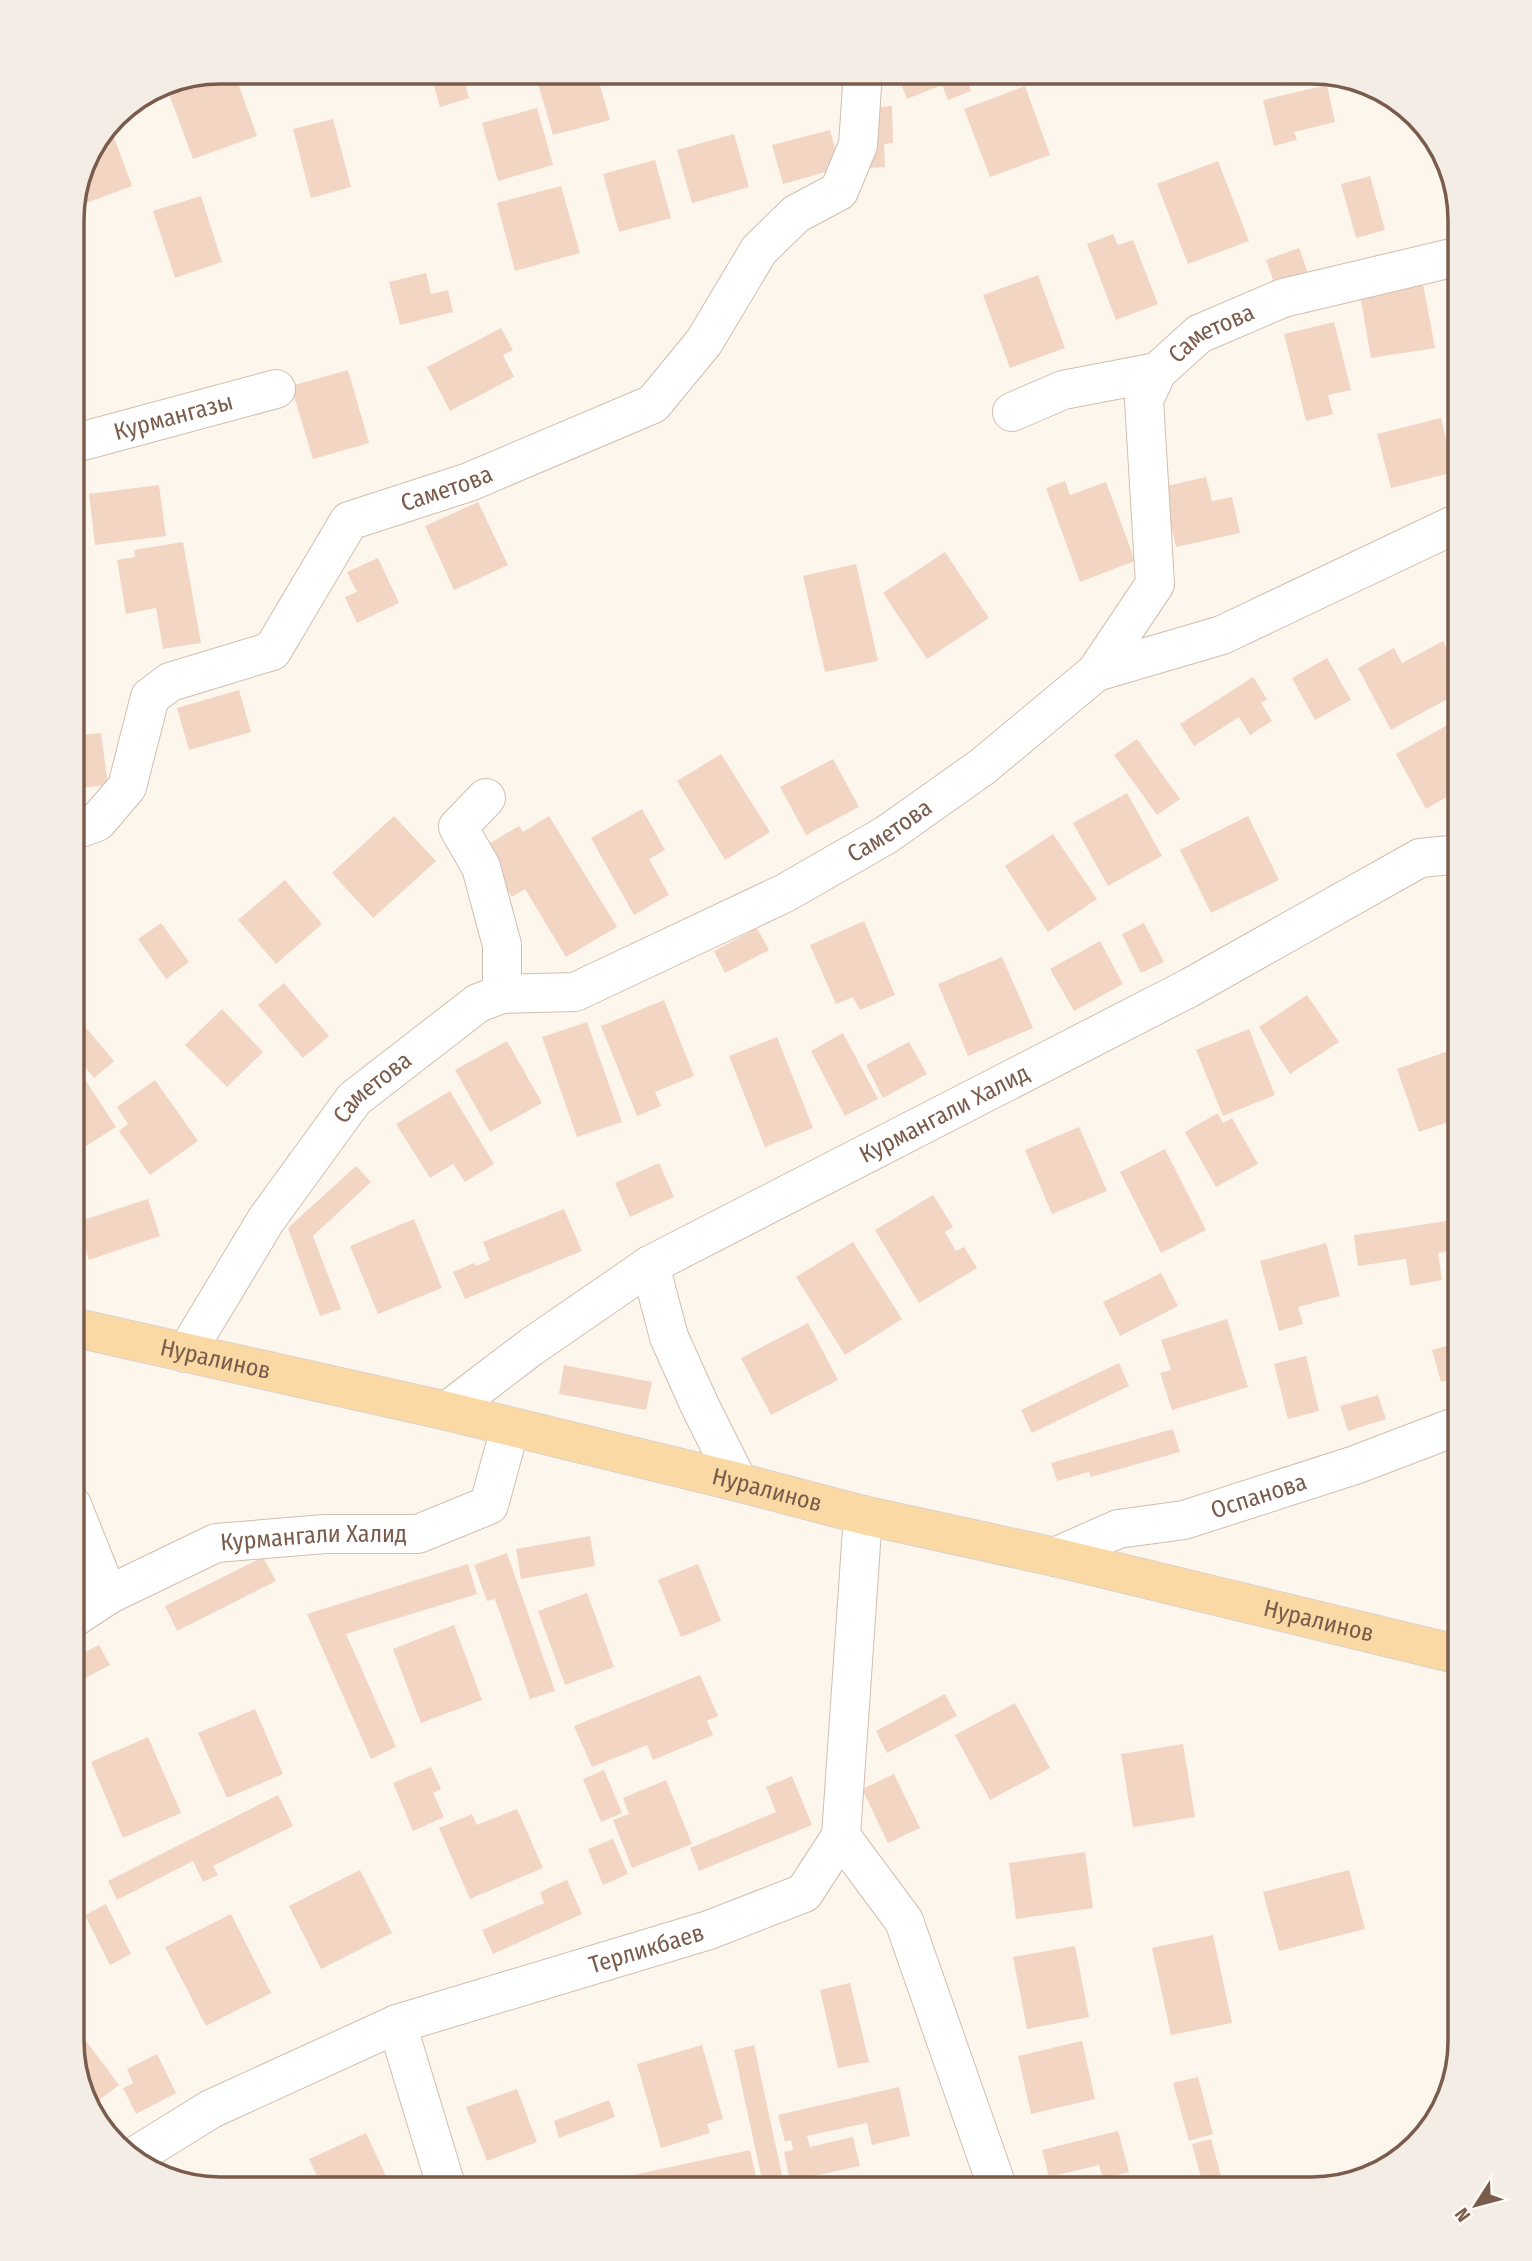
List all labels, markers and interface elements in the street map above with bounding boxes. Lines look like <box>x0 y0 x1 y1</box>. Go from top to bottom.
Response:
street label: Саметова <box>1163 298 1259 369</box>
street label: Курмангазы <box>111 387 236 446</box>
street label: Саметова <box>397 460 497 517</box>
street label: Саметова <box>842 793 937 868</box>
street label: Саметова <box>327 1046 417 1129</box>
street label: Курмангали Халид <box>855 1059 1034 1169</box>
street label: Нуралинов <box>158 1333 273 1385</box>
street label: Нуралинов <box>709 1462 825 1518</box>
street label: Оспанова <box>1207 1468 1310 1524</box>
street label: Курмангали Халид <box>219 1520 407 1557</box>
street label: Нуралинов <box>1261 1594 1377 1648</box>
street label: Терликбаев <box>586 1918 707 1979</box>
north arrow <box>1441 2170 1511 2240</box>
text: N <box>1450 2203 1475 2226</box>

